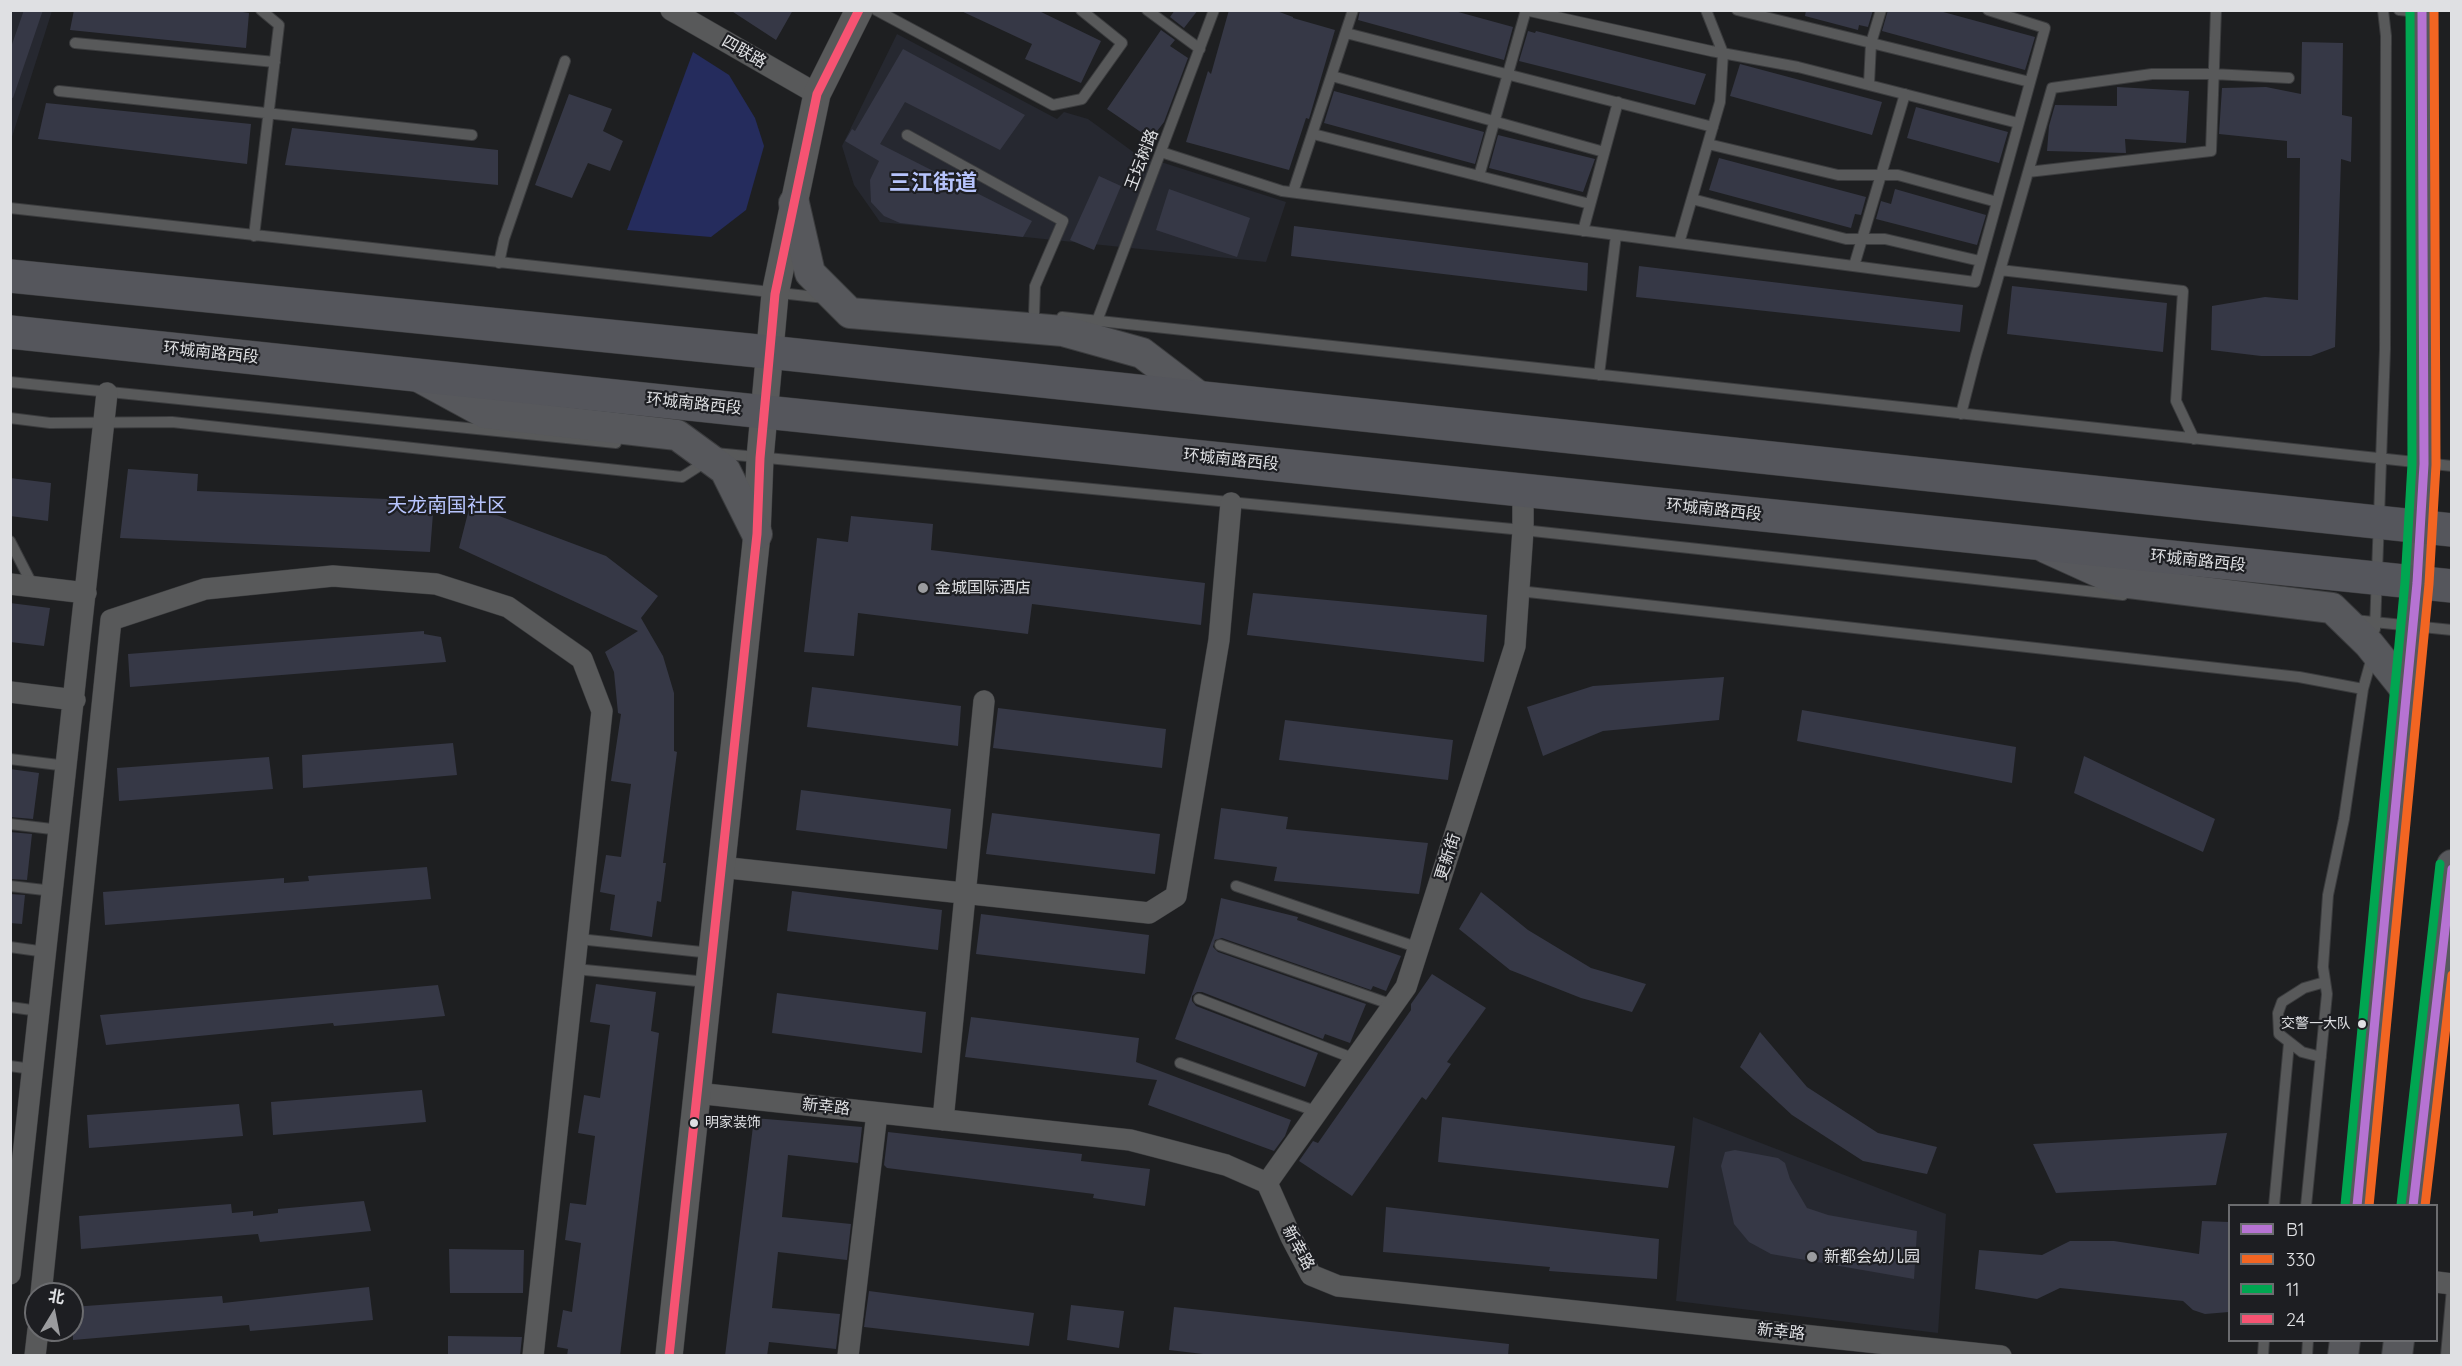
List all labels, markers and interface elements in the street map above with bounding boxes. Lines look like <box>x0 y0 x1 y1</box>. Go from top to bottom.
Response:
street label: 四联路 <box>718 32 770 72</box>
street label: 王坛树路 <box>1122 127 1162 193</box>
district label: 三江街道 <box>889 170 977 196</box>
street label: 环城南路西段 <box>162 338 260 368</box>
street label: 环城南路西段 <box>645 389 743 419</box>
street label: 环城南路西段 <box>1182 445 1280 475</box>
district label: 天龙南国社区 <box>387 494 507 518</box>
street label: 环城南路西段 <box>1665 495 1763 525</box>
street label: 环城南路西段 <box>2149 546 2247 576</box>
place label: 金城国际酒店 <box>935 578 1031 598</box>
marker: 金城国际酒店 <box>916 581 930 595</box>
street label: 更新街 <box>1431 831 1465 883</box>
place label: 交警一大队 <box>2281 1016 2351 1032</box>
marker: 交警一大队 <box>2356 1018 2368 1030</box>
street label: 新幸路 <box>801 1095 851 1119</box>
place label: 明家装饰 <box>705 1115 761 1131</box>
marker: 明家装饰 <box>688 1117 700 1129</box>
legend <box>2228 1204 2438 1342</box>
text: B1 <box>2286 1218 2304 1241</box>
street label: 新幸路 <box>1278 1222 1318 1274</box>
place label: 新都会幼儿园 <box>1824 1247 1920 1267</box>
text: 330 <box>2286 1248 2316 1271</box>
marker: 新都会幼儿园 <box>1805 1250 1819 1264</box>
text: 11 <box>2286 1278 2299 1301</box>
north arrow <box>24 1282 84 1342</box>
text: 北 <box>47 1285 66 1307</box>
text: 24 <box>2286 1308 2305 1331</box>
street label: 新幸路 <box>1756 1320 1806 1344</box>

